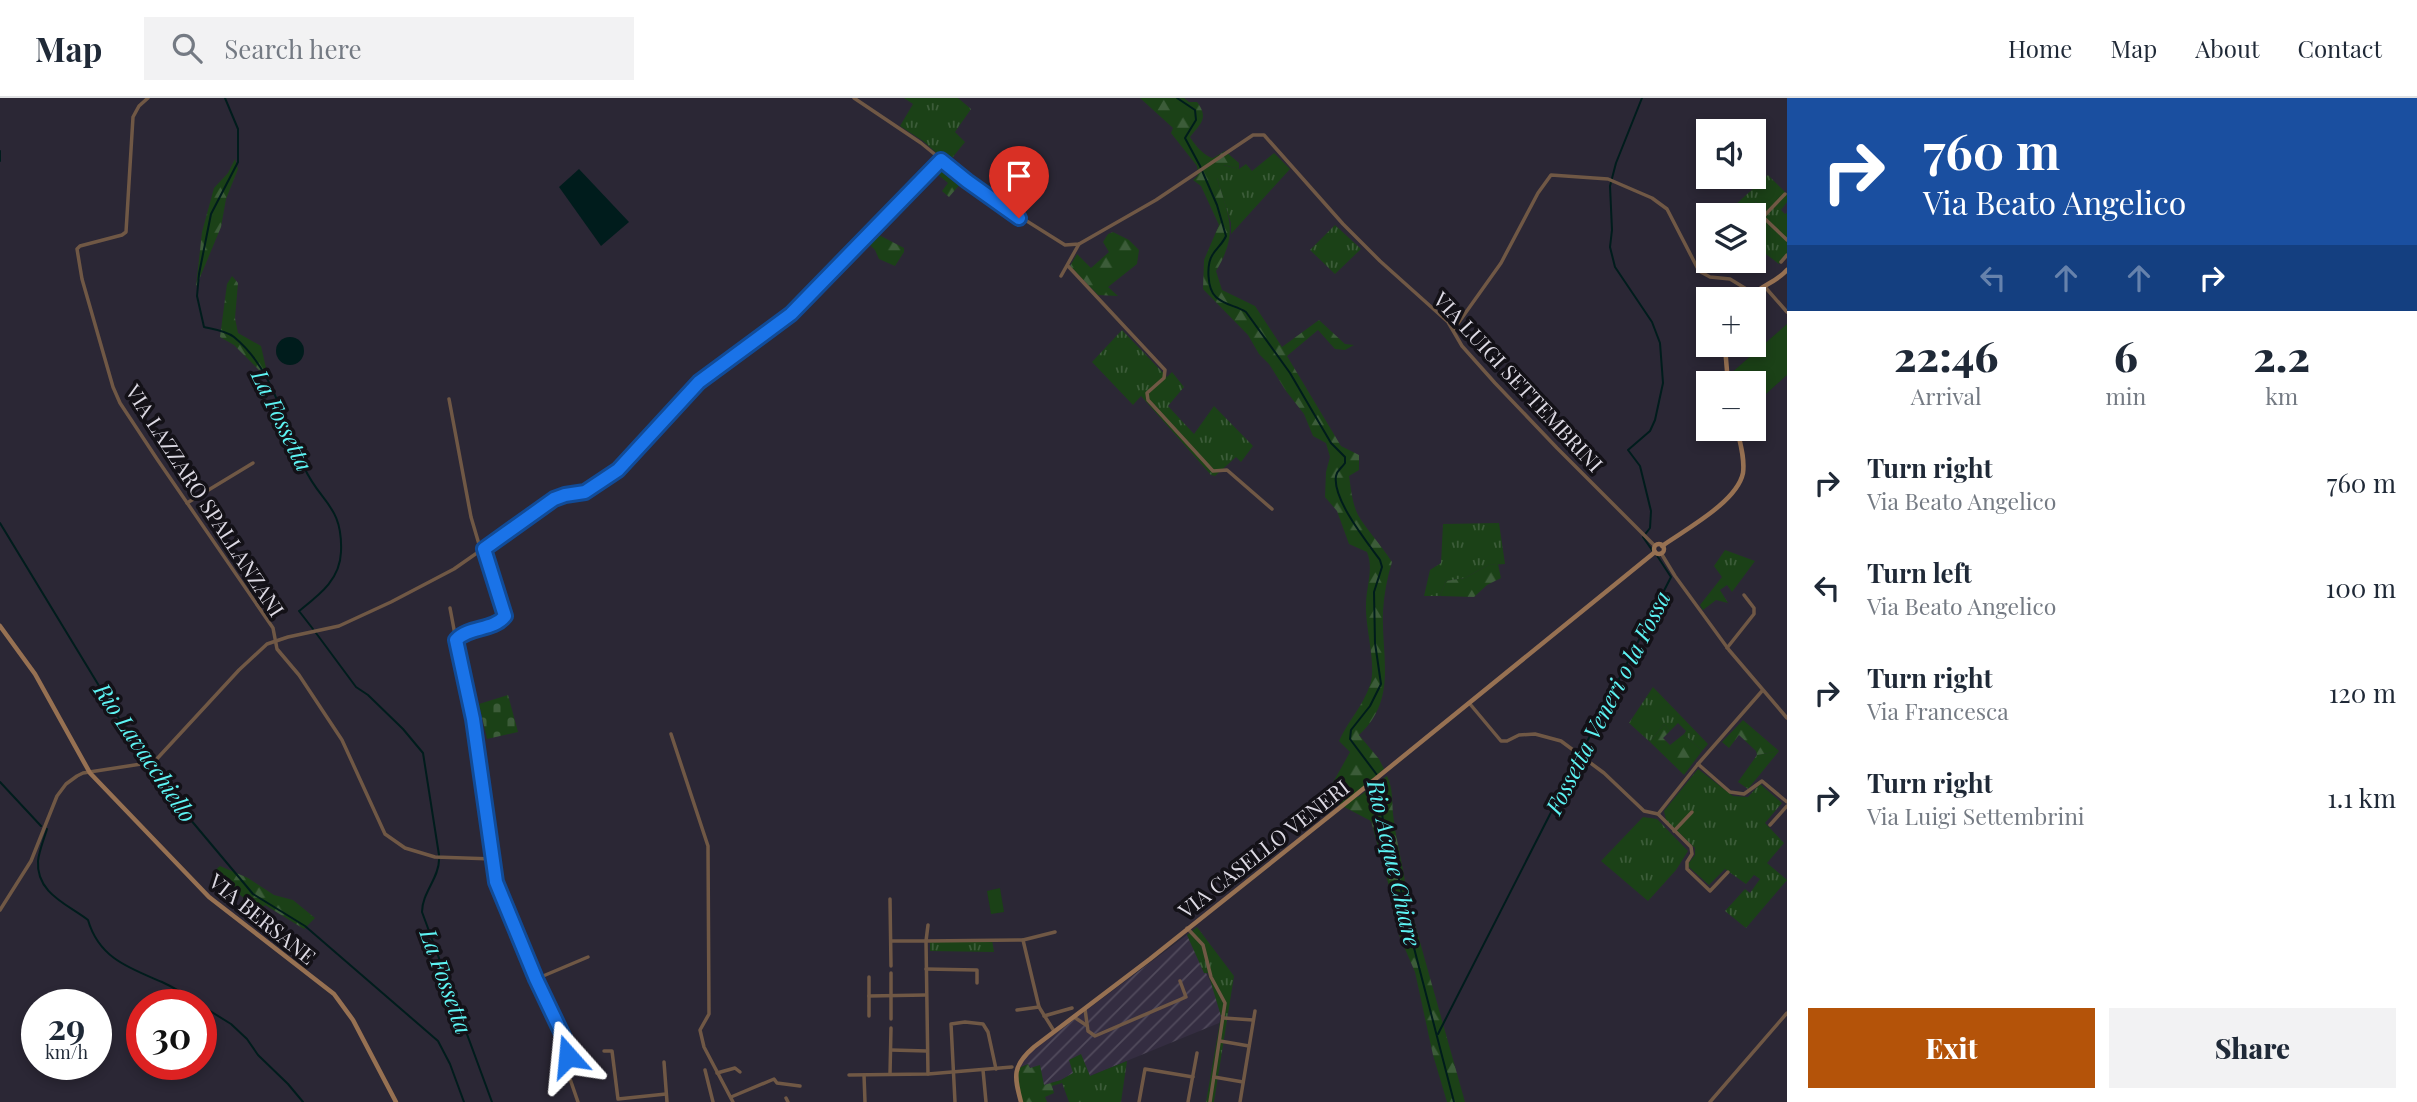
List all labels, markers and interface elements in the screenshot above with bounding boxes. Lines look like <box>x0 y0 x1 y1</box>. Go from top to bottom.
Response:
search box <box>144 17 634 80</box>
text: Map <box>35 26 102 70</box>
icon: search <box>168 29 206 67</box>
text: Search here <box>224 31 362 66</box>
text: Home <box>2008 32 2072 64</box>
text: Map <box>2110 32 2157 64</box>
text: About <box>2195 32 2259 64</box>
text: Contact <box>2297 32 2382 64</box>
text: 760 m <box>1923 117 2060 182</box>
map controls <box>1696 119 1766 441</box>
button: sound <box>1696 119 1766 189</box>
icon: right <box>1808 126 1899 217</box>
pin <box>989 146 1049 218</box>
icon: arrive <box>1000 157 1038 195</box>
text: Via Beato Angelico <box>1923 180 2186 223</box>
button: layers <box>1696 203 1766 273</box>
icon: left <box>1974 259 2012 297</box>
icon: ahead <box>2047 259 2085 297</box>
icon: ahead <box>2120 259 2158 297</box>
icon: right <box>2193 259 2231 297</box>
street label: VIA LUIGI SETTEMBRINI <box>1427 284 1610 477</box>
button: + <box>1696 287 1766 357</box>
text: 22:46 <box>1894 327 1998 383</box>
text: 6 <box>2114 327 2138 383</box>
text: 2.2 <box>2253 327 2310 383</box>
water label: La Fossetta <box>245 363 321 476</box>
button: − <box>1696 371 1766 441</box>
street label: VIA LAZZARO SPALLANZANI <box>120 378 292 622</box>
text: Arrival <box>1911 380 1982 411</box>
text: min <box>2105 380 2146 411</box>
text: km <box>2265 380 2298 411</box>
text: Turn right <box>1867 450 1993 485</box>
icon: right <box>1808 464 1846 502</box>
text: 760 m <box>2327 465 2396 500</box>
text: Via Beato Angelico <box>1867 485 2056 516</box>
text: Turn left <box>1867 555 1972 590</box>
icon: left <box>1808 569 1846 607</box>
text: 100 m <box>2326 570 2396 605</box>
water label: Fossetta Veneri o la Fossa <box>1537 585 1677 820</box>
text: Via Beato Angelico <box>1867 590 2056 621</box>
text: Turn right <box>1867 660 1993 695</box>
icon: right <box>1808 674 1846 712</box>
water label: Rio Lavacchiello <box>87 675 204 828</box>
text: 120 m <box>2329 675 2396 710</box>
text: Via Francesca <box>1867 695 2009 726</box>
text: Turn right <box>1867 765 1993 800</box>
street label: VIA CASELLO VENERI <box>1171 772 1354 924</box>
water label: Rio Acque Chiare <box>1361 776 1429 949</box>
icon: right <box>1808 779 1846 817</box>
text: 1.1 km <box>2327 780 2396 815</box>
text: Via Luigi Settembrini <box>1867 800 2085 831</box>
street label: VIA BERSANE <box>203 866 322 970</box>
water label: La Fossetta <box>413 923 480 1038</box>
speed limit sign: 30 <box>126 989 217 1080</box>
text: 29 <box>48 1002 85 1049</box>
button: Exit <box>1808 1008 2095 1088</box>
button: Share <box>2109 1008 2396 1088</box>
position arrow <box>531 1019 605 1093</box>
text: km/h <box>45 1040 88 1064</box>

